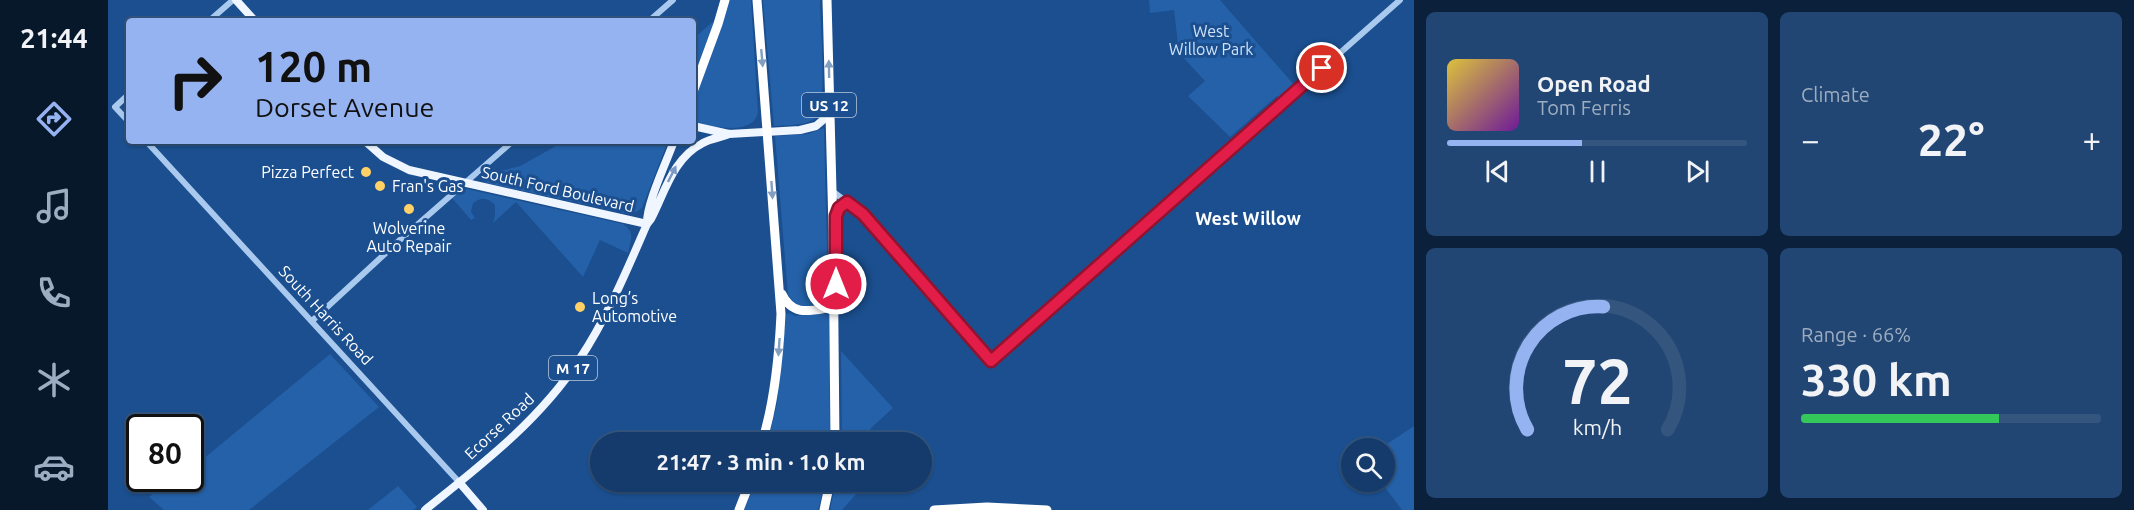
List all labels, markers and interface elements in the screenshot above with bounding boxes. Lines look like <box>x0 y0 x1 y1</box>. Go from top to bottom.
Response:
park label: West Willow Park <box>1169 22 1253 58</box>
text: 21:44 <box>20 23 88 53</box>
icon: right <box>156 42 234 120</box>
pin <box>1296 42 1347 93</box>
text: 120 m <box>255 43 372 90</box>
one-way arrow <box>757 49 767 68</box>
icon: arrive <box>1305 51 1338 84</box>
one-way arrow <box>824 59 833 78</box>
text: Open Road <box>1537 71 1651 96</box>
text: Climate <box>1801 83 1870 106</box>
text: Dorset Avenue <box>255 92 434 122</box>
road number: US 12 <box>802 93 856 117</box>
text: Tom Ferris <box>1537 96 1631 119</box>
icon: directions <box>33 98 75 140</box>
text: 22° <box>1918 114 1984 165</box>
text: − <box>1801 121 1820 158</box>
text: + <box>2082 121 2101 158</box>
icon: previous <box>1481 155 1514 188</box>
icon: pause <box>1581 155 1614 188</box>
icon: next <box>1681 155 1714 188</box>
place label: Pizza Perfect <box>261 163 355 181</box>
street label: South Ford Boulevard <box>480 163 636 215</box>
marker: Pizza Perfect <box>359 165 373 179</box>
one-way arrow <box>668 166 677 183</box>
place label: Fran's Gas <box>392 177 464 195</box>
marker: Fran's Gas <box>373 179 387 193</box>
one-way arrow <box>768 181 777 200</box>
icon: music <box>33 185 75 227</box>
marker: Wolverine Auto Repair <box>402 202 416 216</box>
district label: West Willow <box>1195 208 1301 228</box>
place label: Wolverine Auto Repair <box>366 219 452 255</box>
position arrow <box>804 252 868 316</box>
street label: South Harris Road <box>275 262 377 368</box>
icon: phone <box>33 272 75 314</box>
place label: Long’s Automotive <box>592 289 677 325</box>
marker: Long’s Automotive <box>573 300 587 314</box>
text: Range · 66% <box>1801 323 1911 346</box>
one-way arrow <box>774 338 784 357</box>
text: 72 <box>1562 346 1632 416</box>
text: 330 km <box>1801 354 1952 405</box>
road number: M 17 <box>549 356 597 380</box>
icon: climate <box>33 359 75 401</box>
street label: Ecorse Road <box>461 389 537 463</box>
speed limit sign: 80 <box>126 414 204 492</box>
text: km/h <box>1572 415 1622 439</box>
map controls <box>1341 438 1395 492</box>
button: search <box>1341 438 1395 492</box>
icon: car <box>33 446 75 488</box>
text: 21:47 · 3 min · 1.0 km <box>656 449 866 474</box>

